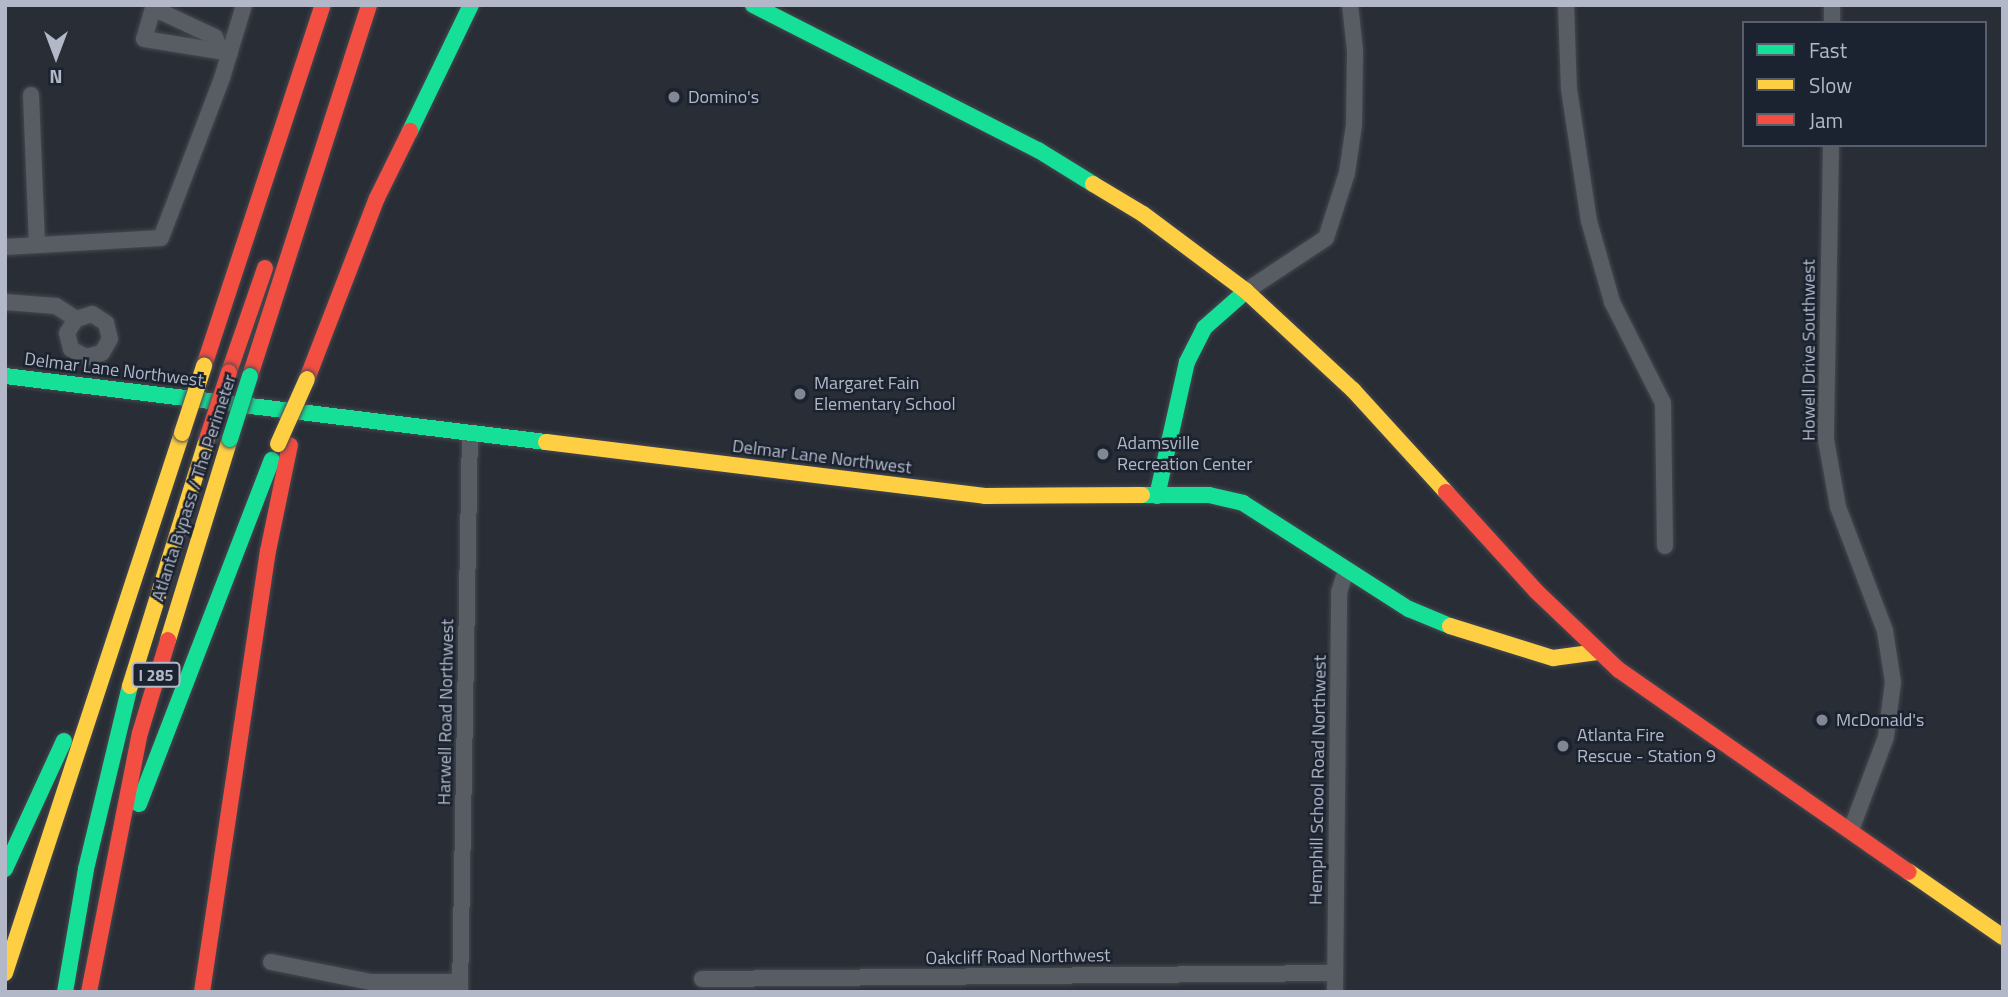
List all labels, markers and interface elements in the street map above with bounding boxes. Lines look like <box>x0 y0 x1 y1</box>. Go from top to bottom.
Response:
north arrow <box>21 21 91 91</box>
legend <box>1742 21 1987 147</box>
text: Fast <box>1809 34 1847 66</box>
text: N <box>49 63 63 92</box>
text: Slow <box>1809 69 1852 101</box>
place label: Domino's <box>688 86 759 108</box>
marker: Domino's <box>666 89 682 105</box>
text: Jam <box>1809 104 1843 136</box>
street label: Howell Drive Southwest <box>1798 259 1820 441</box>
street label: Delmar Lane Northwest <box>23 348 205 392</box>
street label: Atlanta Bypass / The Perimeter <box>147 372 241 604</box>
place label: Margaret Fain Elementary School <box>814 373 956 416</box>
marker: Margaret Fain Elementary School <box>792 386 808 402</box>
place label: Adamsville Recreation Center <box>1117 433 1252 476</box>
street label: Delmar Lane Northwest <box>731 435 913 479</box>
marker: Adamsville Recreation Center <box>1095 446 1111 462</box>
street label: Harwell Road Northwest <box>434 619 458 805</box>
street label: Hemphill School Road Northwest <box>1305 655 1331 905</box>
road number: I 285 <box>132 662 180 688</box>
place label: McDonald's <box>1836 709 1924 731</box>
marker: McDonald's <box>1814 712 1830 728</box>
place label: Atlanta Fire Rescue - Station 9 <box>1577 725 1716 768</box>
marker: Atlanta Fire Rescue - Station 9 <box>1555 738 1571 754</box>
street label: Oakcliff Road Northwest <box>925 945 1111 969</box>

